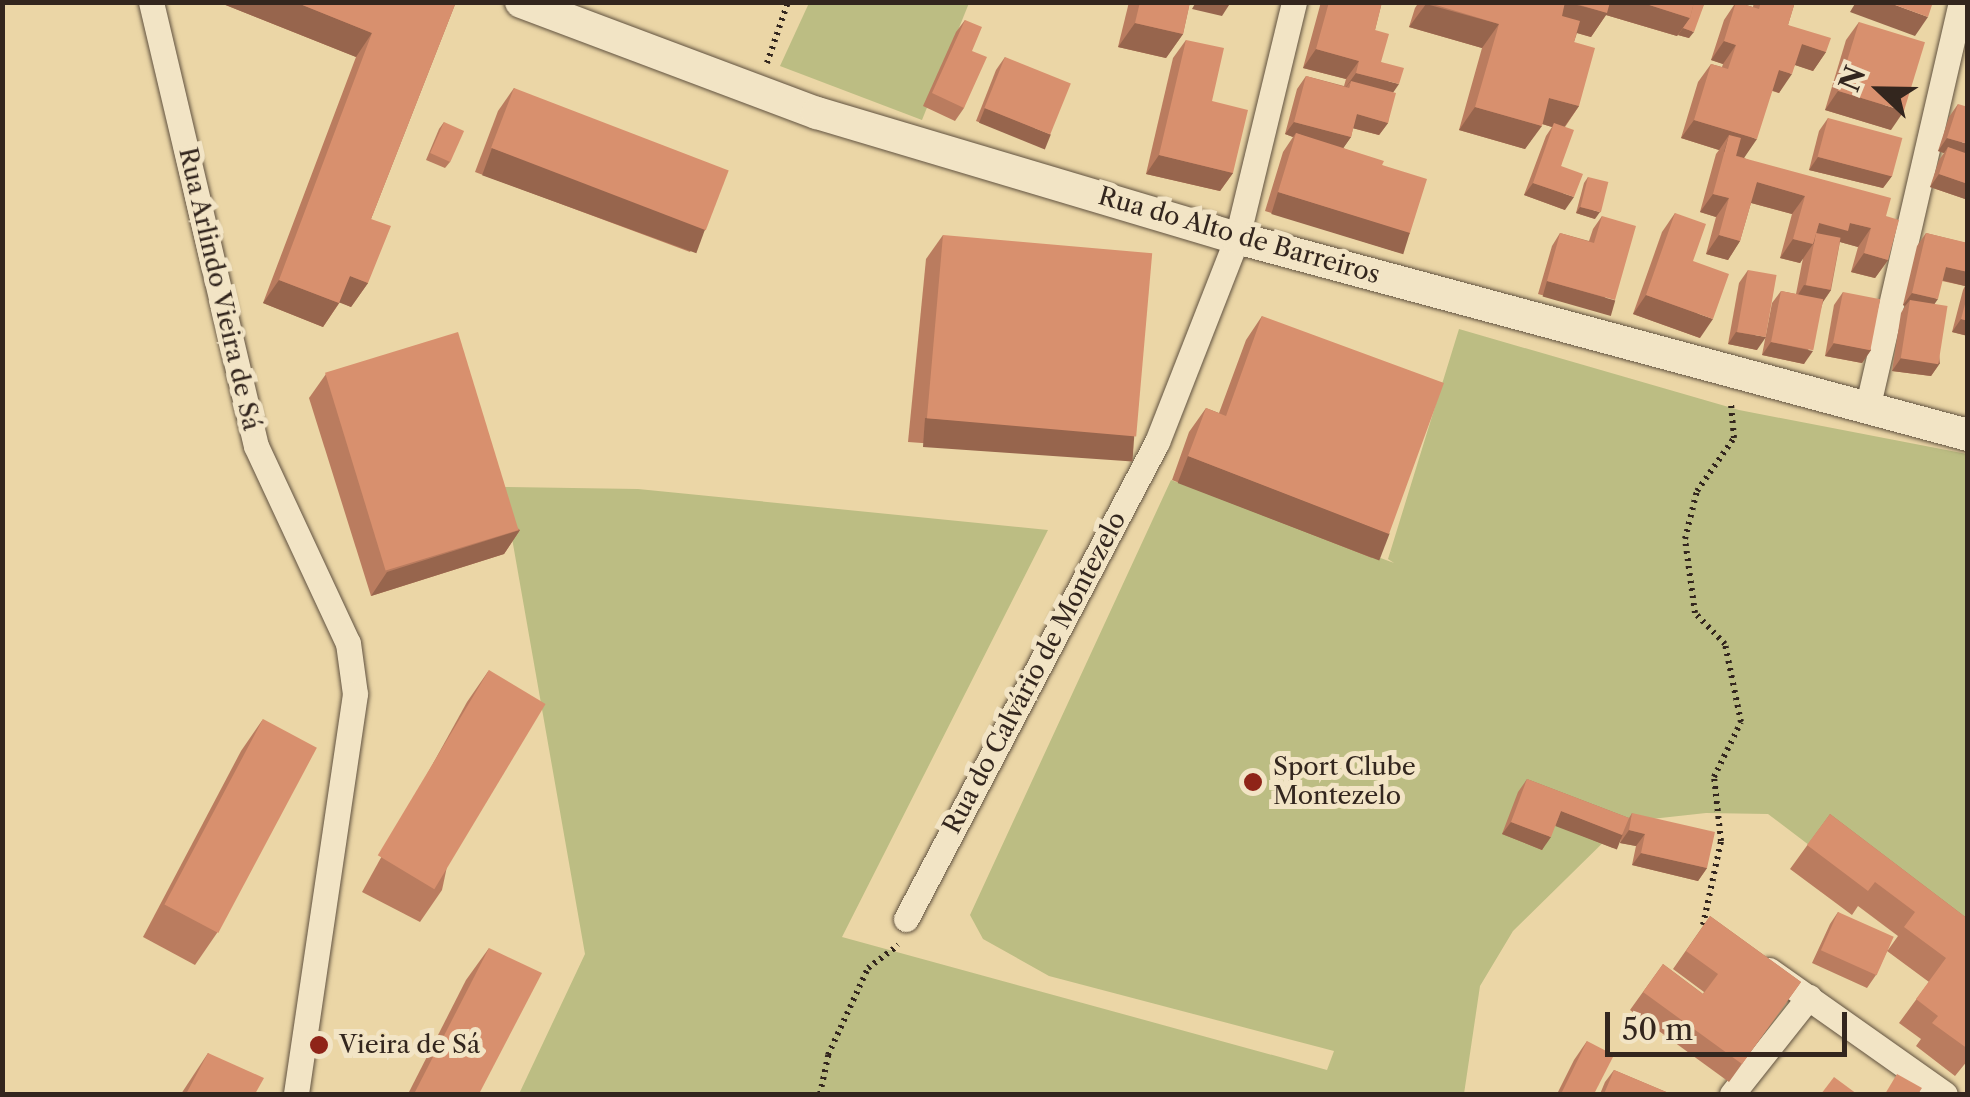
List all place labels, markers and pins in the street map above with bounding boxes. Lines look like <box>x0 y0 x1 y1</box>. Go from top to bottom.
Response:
place label: Sport Clube Montezelo <box>1273 753 1416 812</box>
marker: Sport Clube Montezelo <box>1242 771 1264 793</box>
place label: Vieira de Sá <box>339 1030 480 1060</box>
marker: Vieira de Sá <box>308 1034 330 1056</box>

